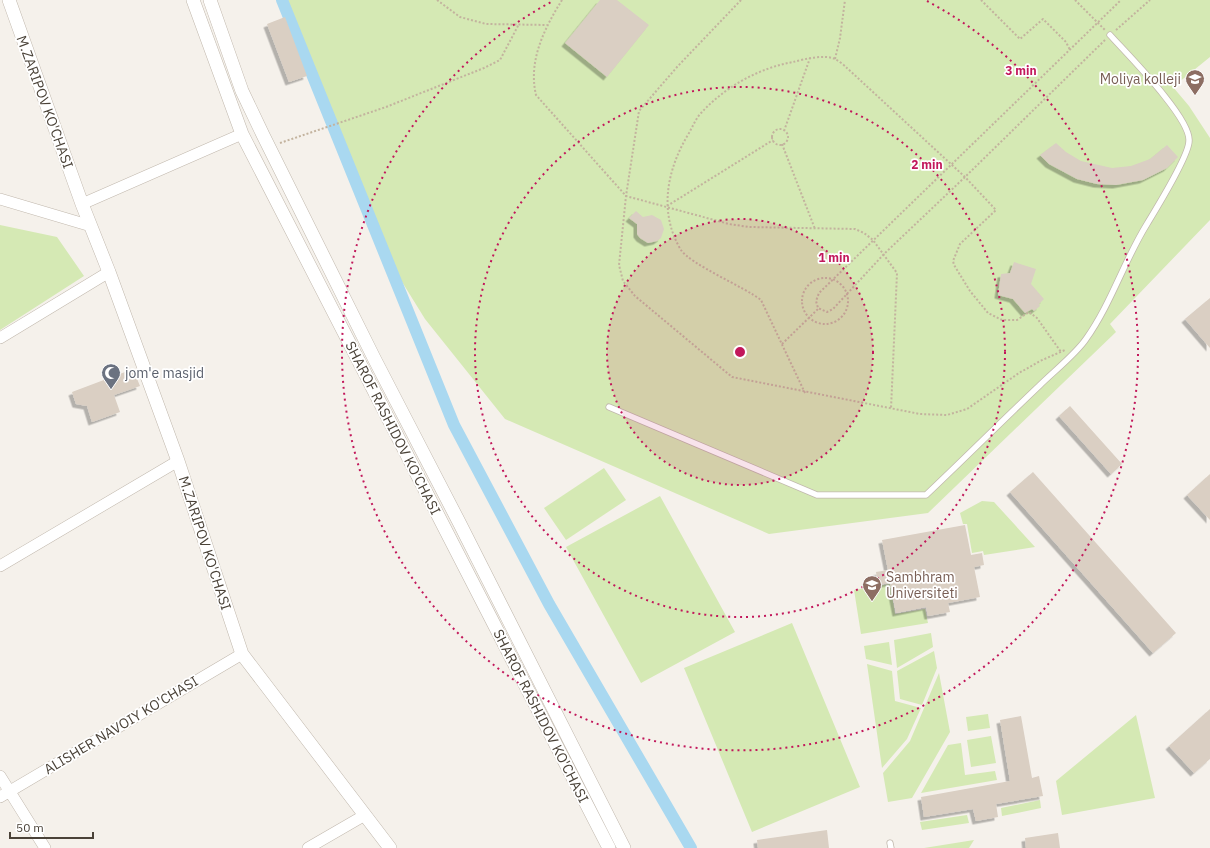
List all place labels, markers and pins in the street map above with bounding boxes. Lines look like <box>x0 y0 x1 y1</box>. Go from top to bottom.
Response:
school or university icon: Moliya kolleji <box>1184 68 1206 96</box>
place label: Moliya kolleji <box>1100 70 1181 88</box>
centre of rings <box>733 345 747 359</box>
mosque icon: jom'e masjid <box>100 362 122 390</box>
place label: jom'e masjid <box>125 364 204 382</box>
place label: Sambhram Universiteti <box>886 568 958 602</box>
school or university icon: Sambhram Universiteti <box>861 574 883 602</box>

